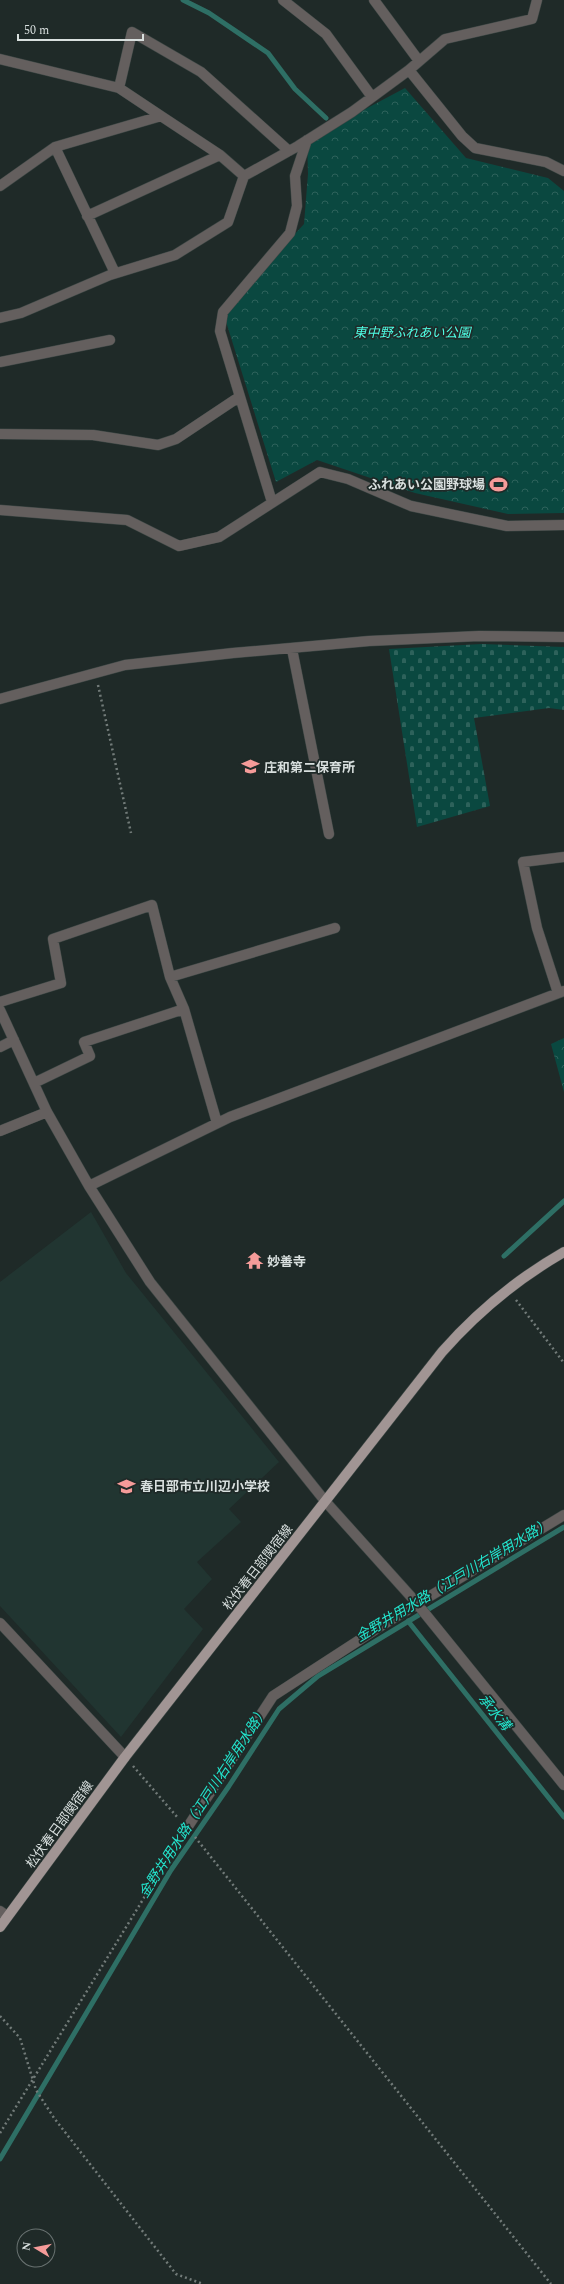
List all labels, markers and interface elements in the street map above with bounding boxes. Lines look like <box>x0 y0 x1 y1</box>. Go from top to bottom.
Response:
scale bar <box>18 16 143 42</box>
text: 50 m <box>24 21 49 40</box>
park label: 東中野ふれあい公園 <box>353 323 472 343</box>
sports icon: ふれあい公園野球場 <box>488 474 508 494</box>
place label: ふれあい公園野球場 <box>368 475 485 495</box>
school or university icon: 庄和第二保育所 <box>241 757 261 777</box>
place label: 庄和第二保育所 <box>264 758 355 778</box>
temple icon: 妙善寺 <box>244 1251 264 1271</box>
place label: 妙善寺 <box>267 1252 306 1272</box>
school or university icon: 春日部市立川辺小学校 <box>117 1476 137 1496</box>
place label: 春日部市立川辺小学校 <box>140 1477 270 1497</box>
water label: 金野井用水路（江戸川右岸用水路） <box>352 1514 555 1647</box>
street label: 松伏春日部関宿線 <box>218 1520 298 1615</box>
water label: 承水溝 <box>473 1689 517 1737</box>
water label: 金野井用水路（江戸川右岸用水路） <box>134 1703 273 1902</box>
street label: 松伏春日部関宿線 <box>21 1777 98 1873</box>
north arrow <box>16 2228 56 2268</box>
text: N <box>17 2240 36 2252</box>

